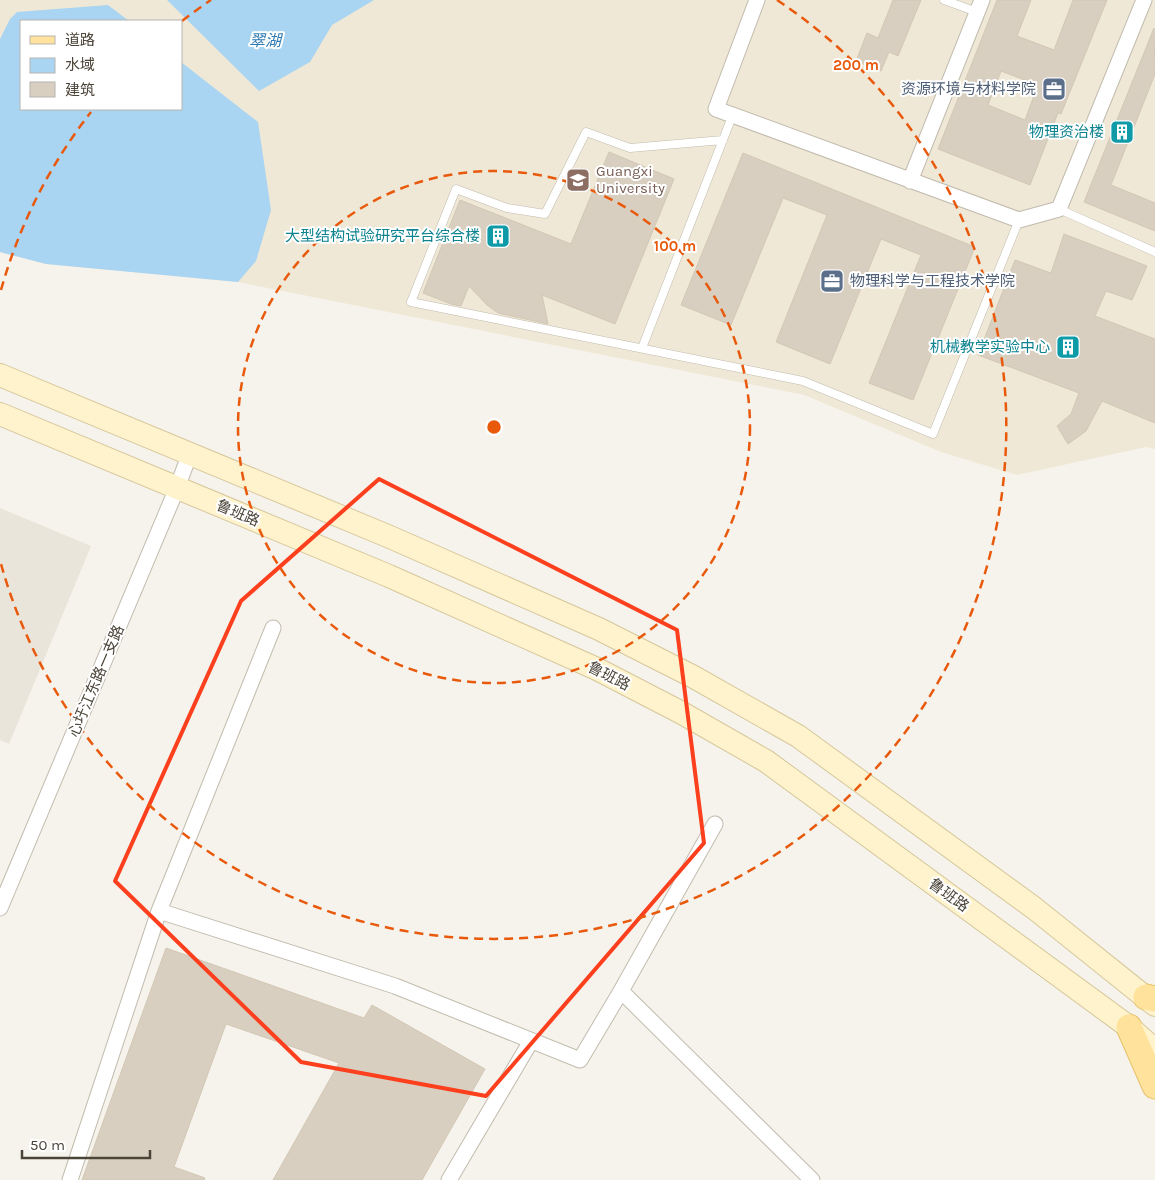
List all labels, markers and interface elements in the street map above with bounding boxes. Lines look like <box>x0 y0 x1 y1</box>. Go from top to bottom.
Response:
legend <box>20 20 182 110</box>
text: 道路 <box>65 31 95 49</box>
water label: 翠湖 <box>249 31 284 50</box>
text: 水域 <box>65 56 95 74</box>
text: 200 m <box>833 56 879 74</box>
office icon: 资源环境与材料学院 <box>1041 76 1067 102</box>
place label: 资源环境与材料学院 <box>901 80 1036 98</box>
text: 建筑 <box>65 81 95 99</box>
building icon: 物理资治楼 <box>1109 119 1135 145</box>
place label: 物理资治楼 <box>1029 123 1104 141</box>
place label: Guangxi University <box>596 162 665 197</box>
school or university icon: Guangxi University <box>565 167 591 193</box>
building icon: 大型结构试验研究平台综合楼 <box>485 223 511 249</box>
place label: 大型结构试验研究平台综合楼 <box>285 227 480 245</box>
text: 100 m <box>654 237 696 255</box>
office icon: 物理科学与工程技术学院 <box>819 268 845 294</box>
place label: 物理科学与工程技术学院 <box>850 272 1015 290</box>
building icon: 机械教学实验中心 <box>1055 334 1081 360</box>
place label: 机械教学实验中心 <box>930 338 1050 356</box>
centre of rings <box>485 418 503 436</box>
street label: 鲁班路 <box>214 496 262 530</box>
street label: 心圩江东路一支路 <box>64 622 128 740</box>
street label: 鲁班路 <box>585 658 633 694</box>
street label: 鲁班路 <box>926 874 972 916</box>
scale bar <box>22 1128 150 1160</box>
text: 50 m <box>30 1136 65 1154</box>

